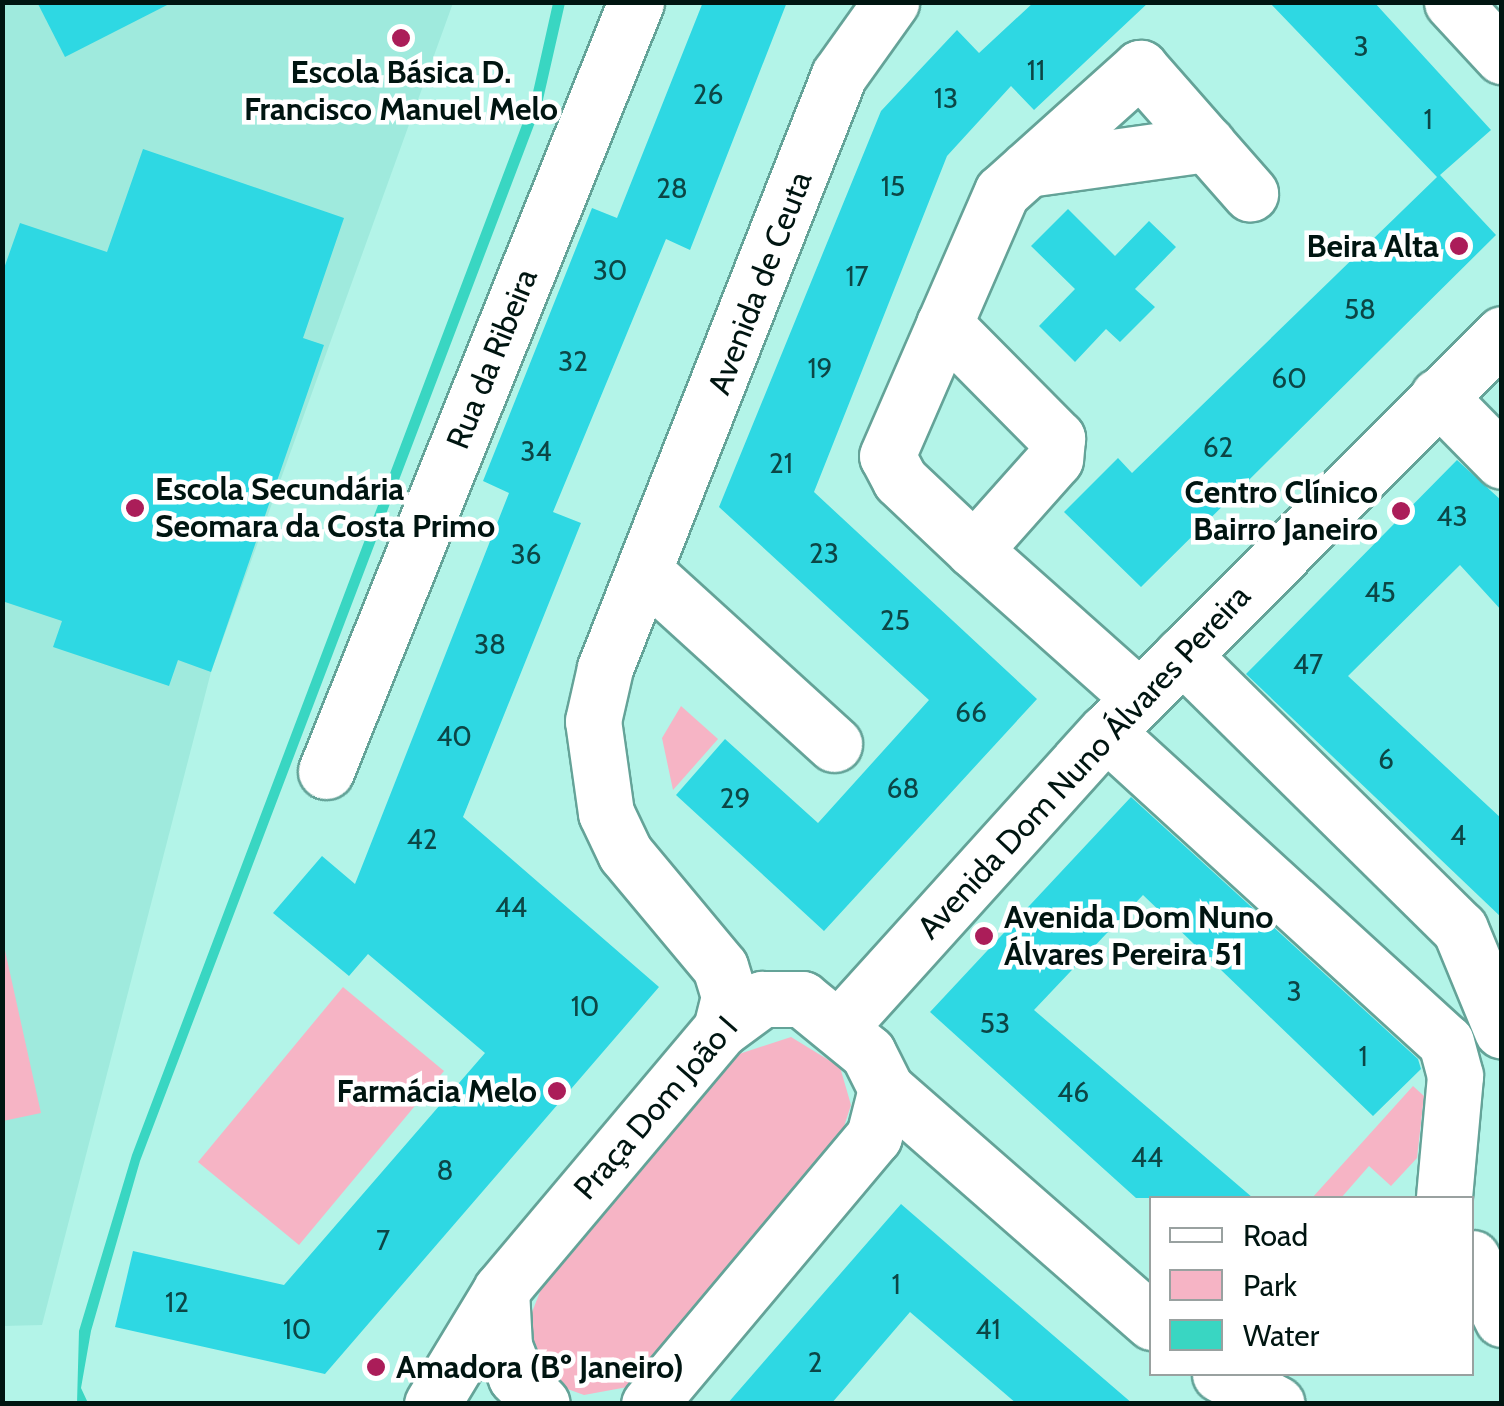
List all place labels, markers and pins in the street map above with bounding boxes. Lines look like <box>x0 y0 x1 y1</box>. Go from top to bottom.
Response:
marker: Escola Básica D. Francisco Manuel Melo <box>390 27 412 49</box>
place label: Escola Básica D. Francisco Manuel Melo <box>244 54 558 129</box>
place label: Beira Alta <box>1306 227 1439 265</box>
marker: Beira Alta <box>1448 235 1470 257</box>
place label: Escola Secundária Seomara da Costa Primo <box>155 471 495 546</box>
place label: Centro Clínico Bairro Janeiro <box>1185 474 1378 549</box>
marker: Escola Secundária Seomara da Costa Primo <box>124 497 146 519</box>
marker: Centro Clínico Bairro Janeiro <box>1388 498 1414 524</box>
place label: Avenida Dom Nuno Álvares Pereira 51 <box>1004 899 1274 974</box>
marker: Avenida Dom Nuno Álvares Pereira 51 <box>973 925 995 947</box>
place label: Farmácia Melo <box>337 1072 537 1110</box>
marker: Farmácia Melo <box>546 1080 568 1102</box>
place label: Amadora (Bº Janeiro) <box>396 1348 684 1386</box>
marker: Amadora (Bº Janeiro) <box>365 1356 387 1378</box>

